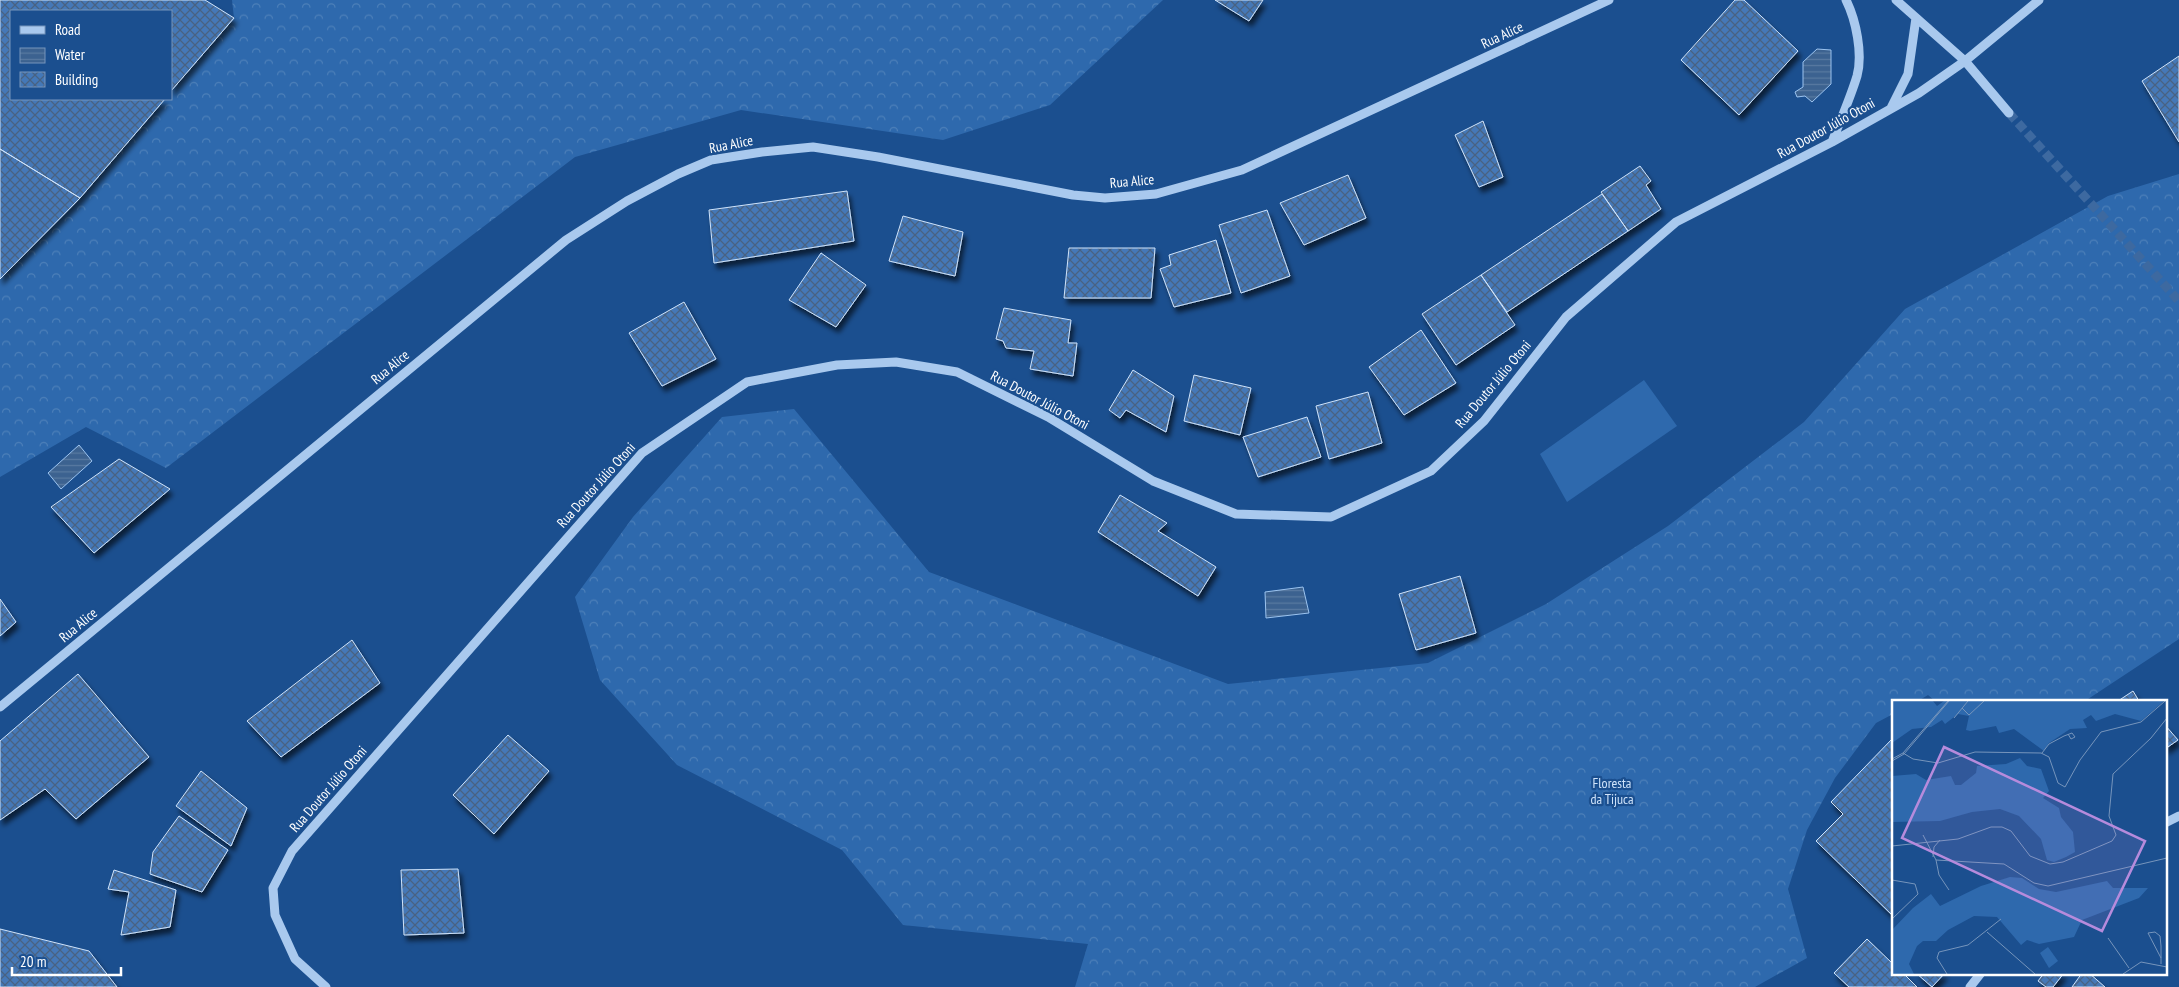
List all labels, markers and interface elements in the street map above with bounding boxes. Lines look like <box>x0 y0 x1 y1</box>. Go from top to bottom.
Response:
legend <box>10 10 172 100</box>
street label: Rua Alice <box>1478 17 1526 53</box>
text: Road <box>55 20 81 39</box>
text: Water <box>55 45 86 64</box>
text: Building <box>55 70 98 89</box>
street label: Rua Doutor Júlio Otoni <box>1774 94 1878 162</box>
street label: Rua Alice <box>707 131 755 157</box>
street label: Rua Alice <box>1109 170 1155 192</box>
street label: Rua Doutor Júlio Otoni <box>1451 337 1535 431</box>
street label: Rua Alice <box>367 346 413 388</box>
street label: Rua Doutor Júlio Otoni <box>988 367 1092 433</box>
street label: Rua Doutor Júlio Otoni <box>553 439 639 531</box>
street label: Rua Alice <box>55 604 101 646</box>
inset map <box>1892 700 2166 974</box>
street label: Rua Doutor Júlio Otoni <box>285 742 371 836</box>
park label: Floresta da Tijuca <box>1590 774 1634 808</box>
scale bar <box>12 944 121 976</box>
text: 20 m <box>20 952 46 971</box>

